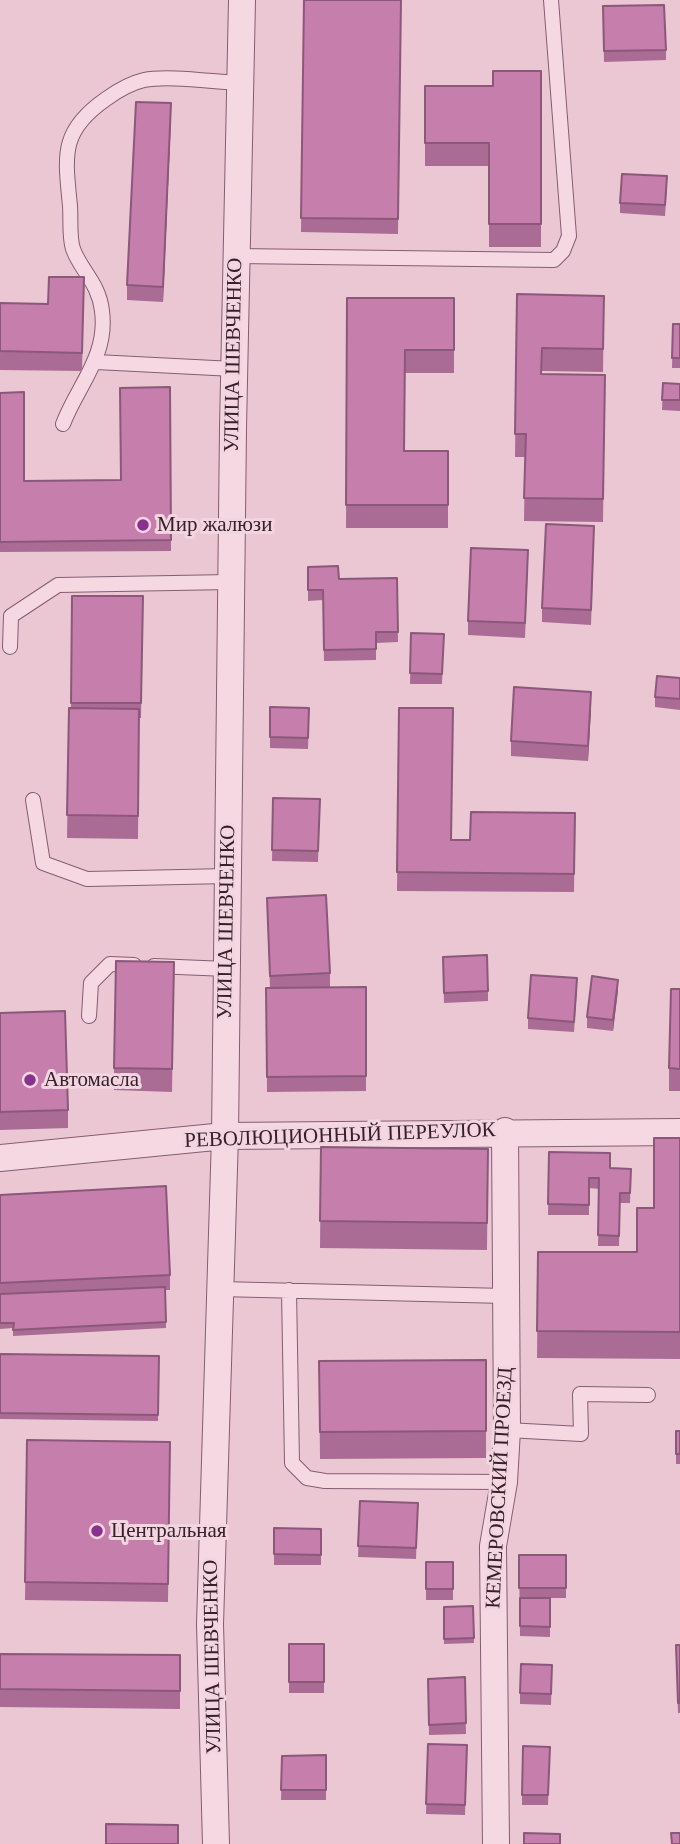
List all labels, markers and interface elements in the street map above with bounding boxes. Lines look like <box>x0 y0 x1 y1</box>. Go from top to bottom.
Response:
street label: УЛИЦА ШЕВЧЕНКО <box>220 257 248 453</box>
place label: Мир жалюзи <box>157 512 272 538</box>
marker: Мир жалюзи <box>135 517 151 533</box>
street label: УЛИЦА ШЕВЧЕНКО <box>213 824 241 1020</box>
place label: Автомасла <box>44 1067 139 1093</box>
marker: Автомасла <box>22 1072 38 1088</box>
street label: РЕВОЛЮЦИОННЫЙ ПЕРЕУЛОК <box>184 1118 496 1154</box>
street label: КЕМЕРОВСКИЙ ПРОЕЗД <box>481 1367 519 1609</box>
place label: Центральная <box>111 1518 226 1544</box>
marker: Центральная <box>89 1523 105 1539</box>
street label: УЛИЦА ШЕВЧЕНКО <box>199 1559 227 1755</box>

